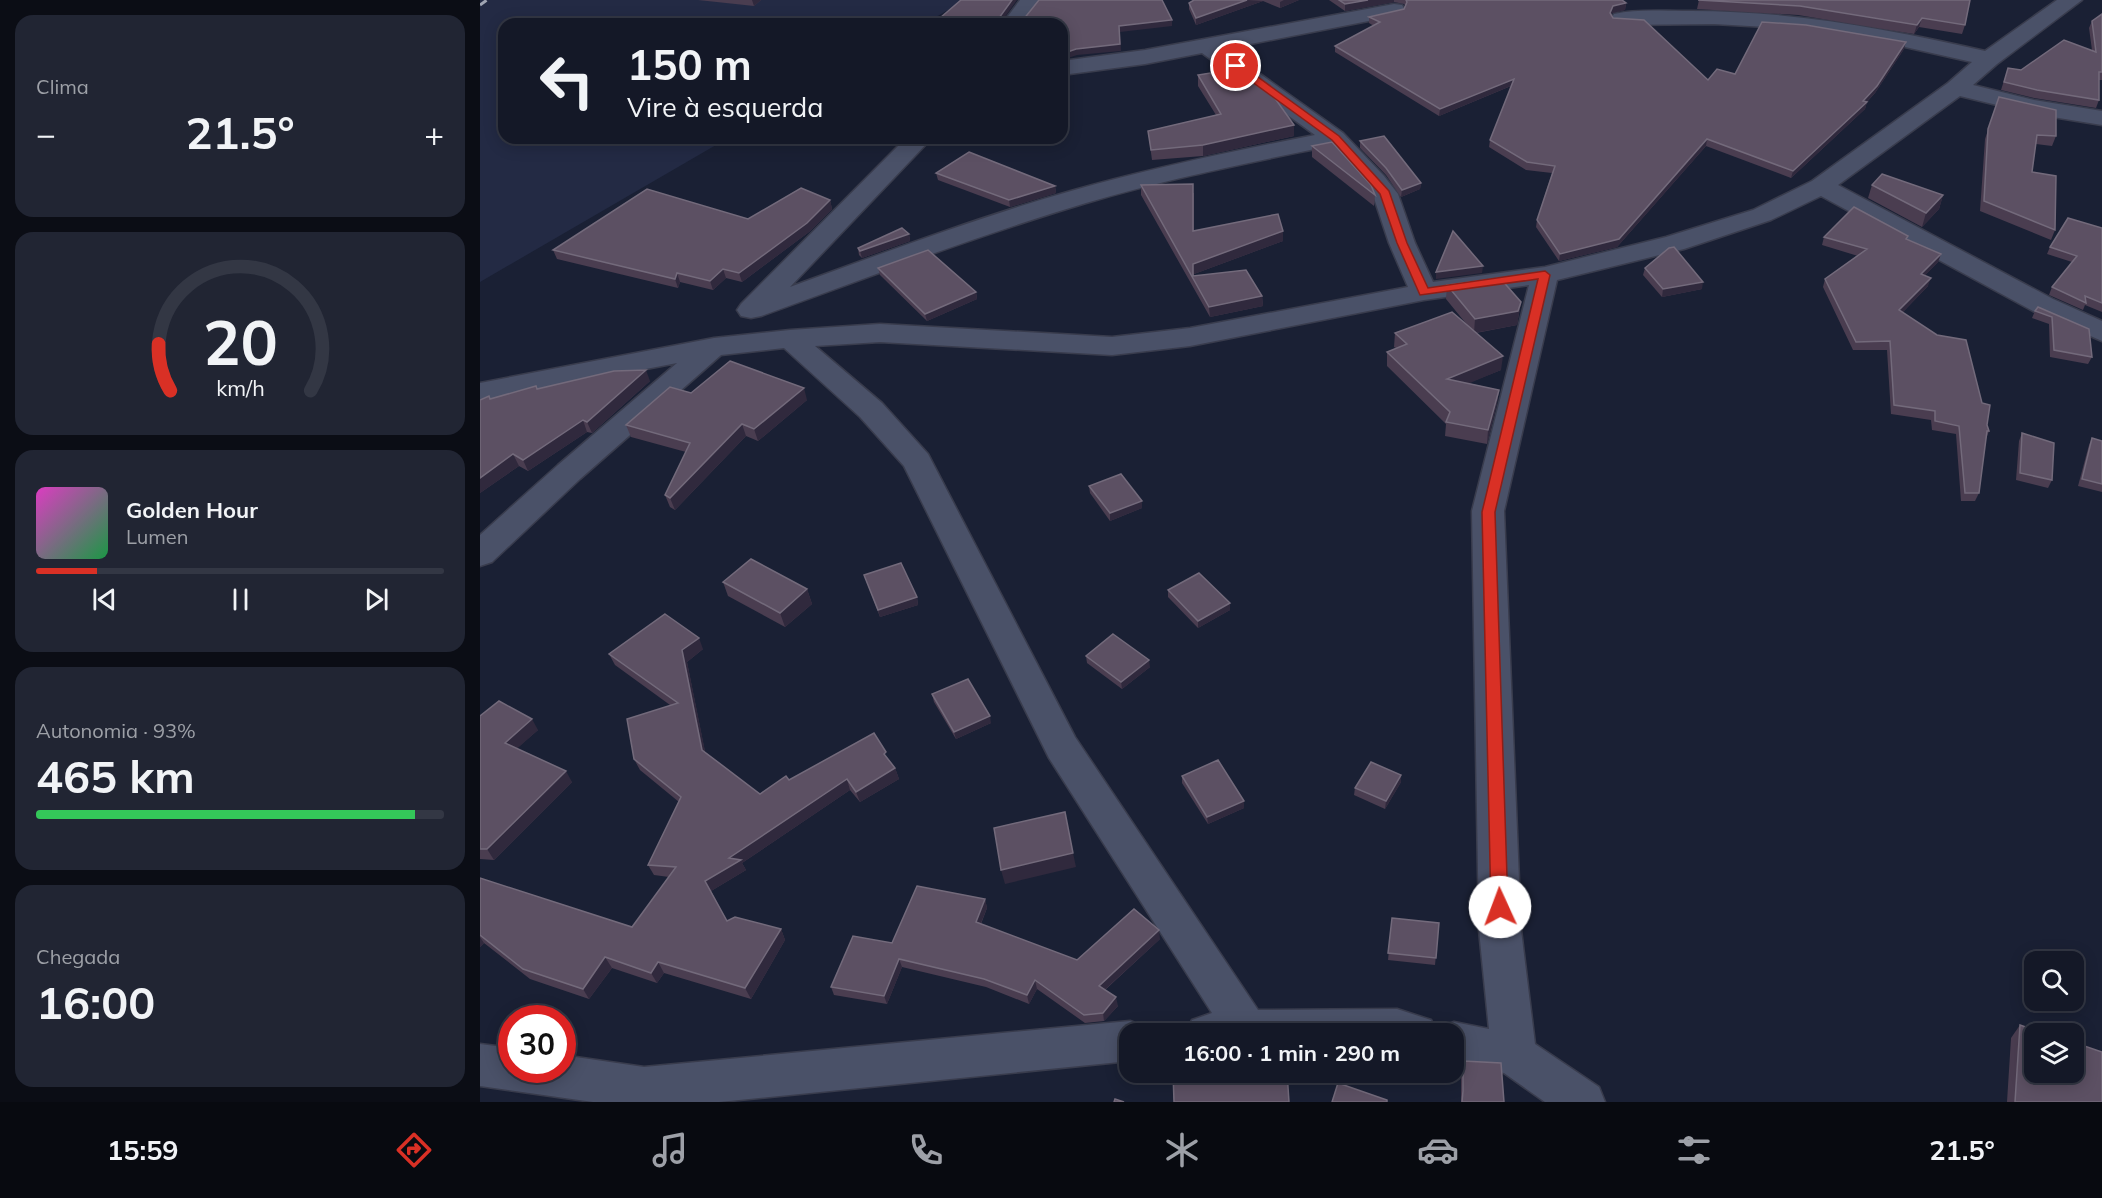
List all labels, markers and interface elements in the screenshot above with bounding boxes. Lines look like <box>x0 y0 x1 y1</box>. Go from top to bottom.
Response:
text: 150 m <box>627 38 752 91</box>
pin <box>1210 40 1261 91</box>
icon: left <box>528 42 606 120</box>
icon: arrive <box>1219 49 1252 82</box>
text: Clima <box>36 74 89 99</box>
text: Vire à esquerda <box>627 90 823 124</box>
text: 21.5° <box>185 104 295 160</box>
text: − <box>36 113 56 154</box>
text: + <box>424 113 444 154</box>
text: 20 <box>203 302 277 381</box>
text: km/h <box>216 374 264 401</box>
text: Golden Hour <box>126 496 258 524</box>
text: Lumen <box>126 524 188 549</box>
icon: previous <box>88 583 121 616</box>
icon: pause <box>224 583 257 616</box>
icon: next <box>360 583 393 616</box>
text: Autonomia · 93% <box>36 718 196 743</box>
text: 465 km <box>36 748 195 804</box>
position arrow <box>1468 875 1532 939</box>
text: Chegada <box>36 944 120 969</box>
map controls <box>2024 951 2084 1083</box>
button: search <box>2024 951 2084 1011</box>
text: 16:00 <box>36 974 155 1030</box>
speed limit sign: 30 <box>498 1005 576 1083</box>
button: layers <box>2024 1023 2084 1083</box>
text: 16:00 · 1 min · 290 m <box>1183 1039 1400 1067</box>
icon: directions <box>393 1129 435 1171</box>
icon: music <box>649 1129 691 1171</box>
icon: phone <box>905 1129 947 1171</box>
icon: climate <box>1161 1129 1203 1171</box>
icon: car <box>1417 1129 1459 1171</box>
icon: filters <box>1673 1129 1715 1171</box>
text: 15:59 <box>107 1133 179 1167</box>
text: 21.5° <box>1929 1133 1995 1167</box>

